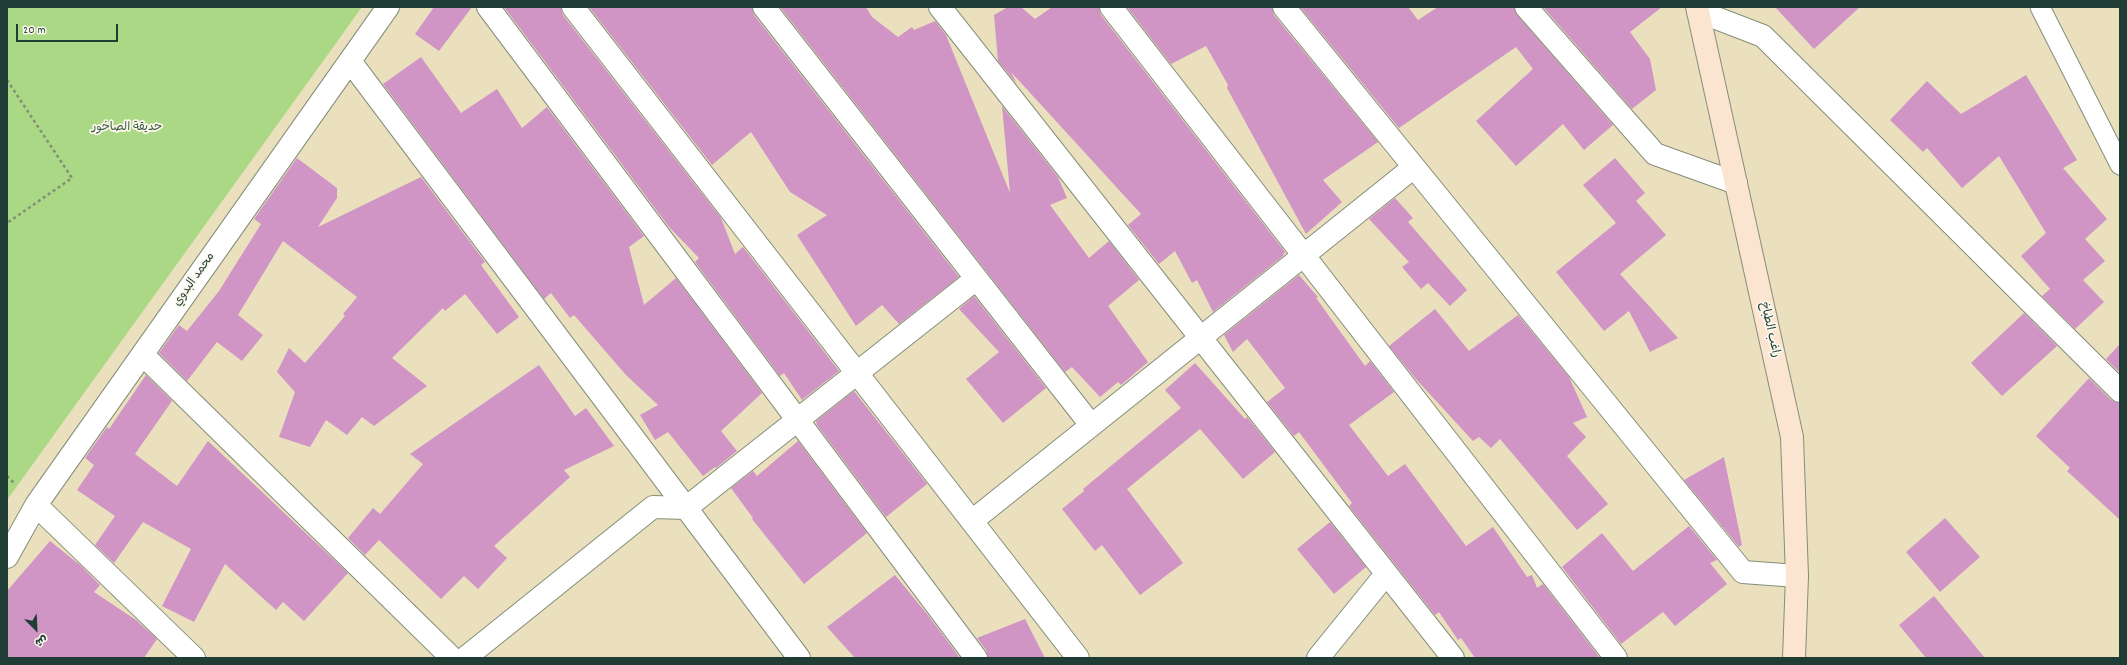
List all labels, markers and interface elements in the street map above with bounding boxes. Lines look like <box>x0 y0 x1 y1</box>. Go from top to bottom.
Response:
scale bar <box>18 16 120 42</box>
text: 20 m <box>23 22 46 39</box>
park label: حديقة الصاخور <box>92 121 162 135</box>
street label: محمد البدوي <box>171 250 219 310</box>
street label: راغب الطباخ <box>1756 301 1782 359</box>
north arrow <box>16 609 56 649</box>
text: ش <box>32 630 50 650</box>

